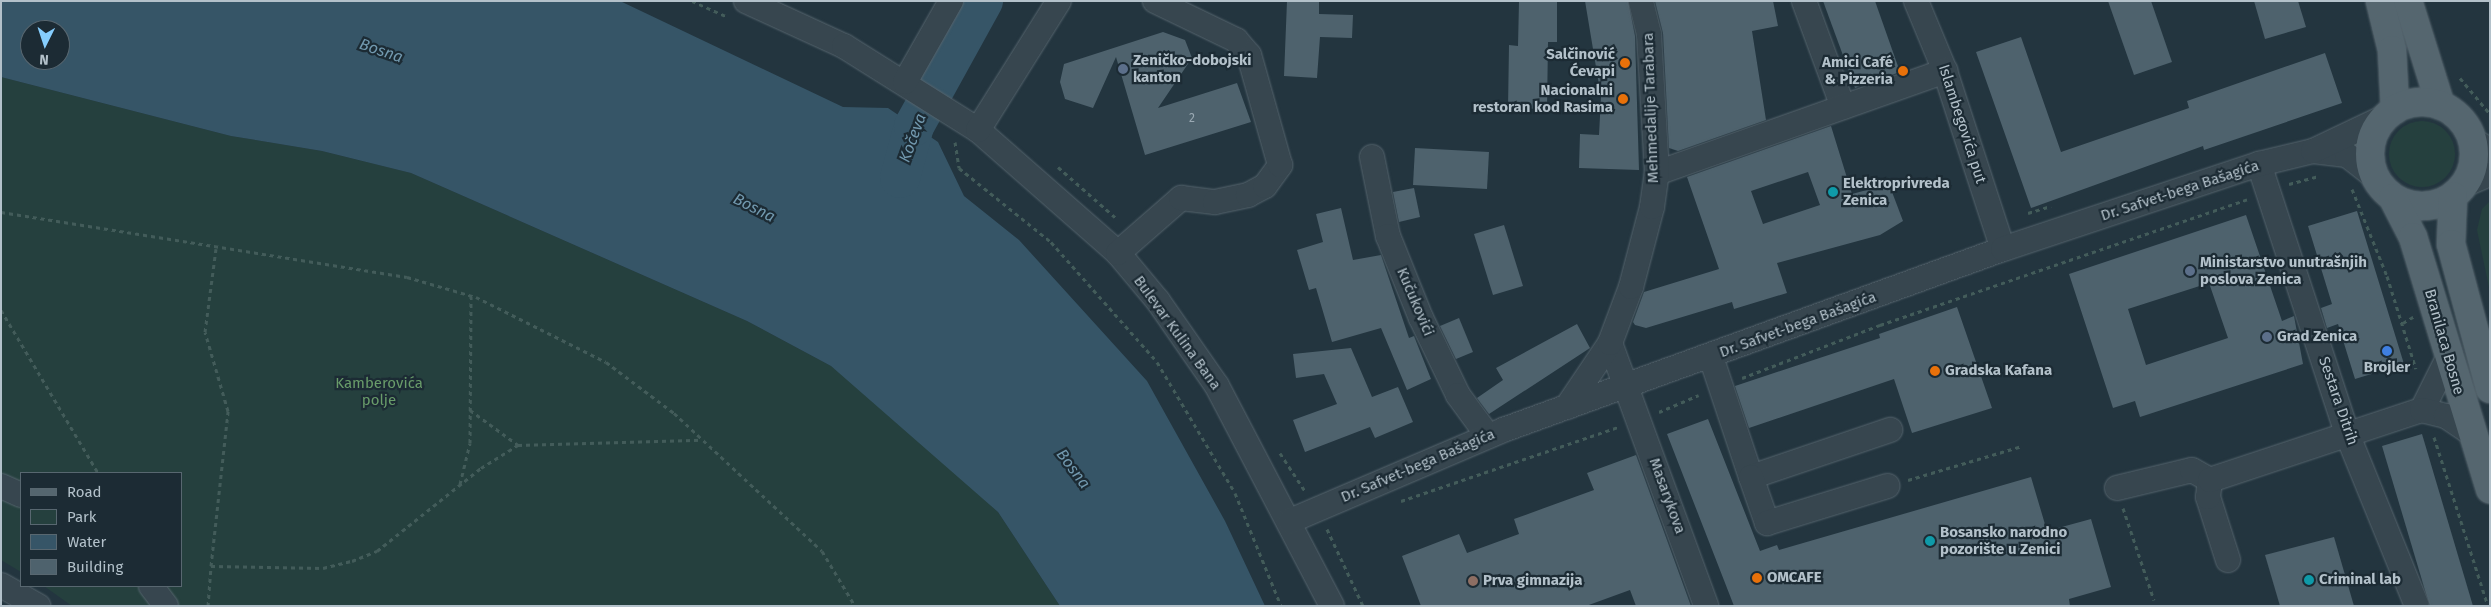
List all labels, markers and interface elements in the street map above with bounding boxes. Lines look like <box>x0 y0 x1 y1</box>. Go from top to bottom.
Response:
north arrow <box>20 20 70 70</box>
street label: Mehmedalije Tarabara <box>1639 32 1663 184</box>
water label: Bosna <box>357 35 405 67</box>
place label: Salčinović Ćevapi <box>1546 45 1615 80</box>
text: N <box>39 51 49 68</box>
place label: Zeničko-dobojski kanton <box>1133 51 1252 86</box>
place label: Amici Café & Pizzeria <box>1822 53 1893 88</box>
marker: Salčinović Ćevapi <box>1619 57 1631 69</box>
street label: Islambegovića put <box>1934 62 1990 186</box>
marker: Zeničko-dobojski kanton <box>1117 63 1129 75</box>
marker: Amici Café & Pizzeria <box>1897 65 1909 77</box>
place label: Nacionalni restoran kod Rasima <box>1473 81 1613 116</box>
marker: Nacionalni restoran kod Rasima <box>1617 93 1629 105</box>
water label: Kočeva <box>895 111 931 165</box>
house number: 2 <box>1189 112 1195 126</box>
street label: Dr. Safvet-bega Bašagića <box>2099 157 2261 225</box>
place label: Elektroprivreda Zenica <box>1843 174 1950 209</box>
marker: Elektroprivreda Zenica <box>1827 186 1839 198</box>
water label: Bosna <box>730 189 778 227</box>
place label: Ministarstvo unutrašnjih poslova Zenica <box>2200 253 2367 288</box>
street label: Kučukovići <box>1393 265 1437 339</box>
marker: Ministarstvo unutrašnjih poslova Zenica <box>2184 265 2196 277</box>
street label: Bulevar Kulina Bana <box>1130 272 1224 394</box>
street label: Branilaca Bosne <box>2420 287 2468 397</box>
street label: Dr. Safvet-bega Bašagića <box>1717 288 1879 362</box>
place label: Grad Zenica <box>2277 328 2357 346</box>
marker: Grad Zenica <box>2261 331 2273 343</box>
marker: Brojler <box>2381 345 2393 357</box>
street label: Sestara Ditrih <box>2314 354 2362 448</box>
place label: Brojler <box>2364 359 2410 377</box>
place label: Gradska Kafana <box>1945 362 2052 380</box>
marker: Gradska Kafana <box>1929 365 1941 377</box>
park label: Kamberovića polje <box>335 374 423 409</box>
street label: Dr. Safvet-bega Bašagića <box>1338 425 1498 507</box>
water label: Bosna <box>1052 445 1094 493</box>
street label: Masarykova <box>1645 456 1689 536</box>
legend <box>20 472 182 587</box>
text: Road <box>67 483 102 501</box>
text: Park <box>67 508 97 526</box>
place label: Bosansko narodno pozorište u Zenici <box>1940 523 2067 558</box>
text: Water <box>67 533 106 551</box>
marker: Bosansko narodno pozorište u Zenici <box>1924 535 1936 547</box>
text: Building <box>67 558 123 576</box>
place label: OMCAFE <box>1767 569 1822 587</box>
place label: Criminal lab <box>2319 571 2401 589</box>
place label: Prva gimnazija <box>1483 572 1582 590</box>
marker: OMCAFE <box>1751 572 1763 584</box>
marker: Criminal lab <box>2303 574 2315 586</box>
marker: Prva gimnazija <box>1467 575 1479 587</box>

